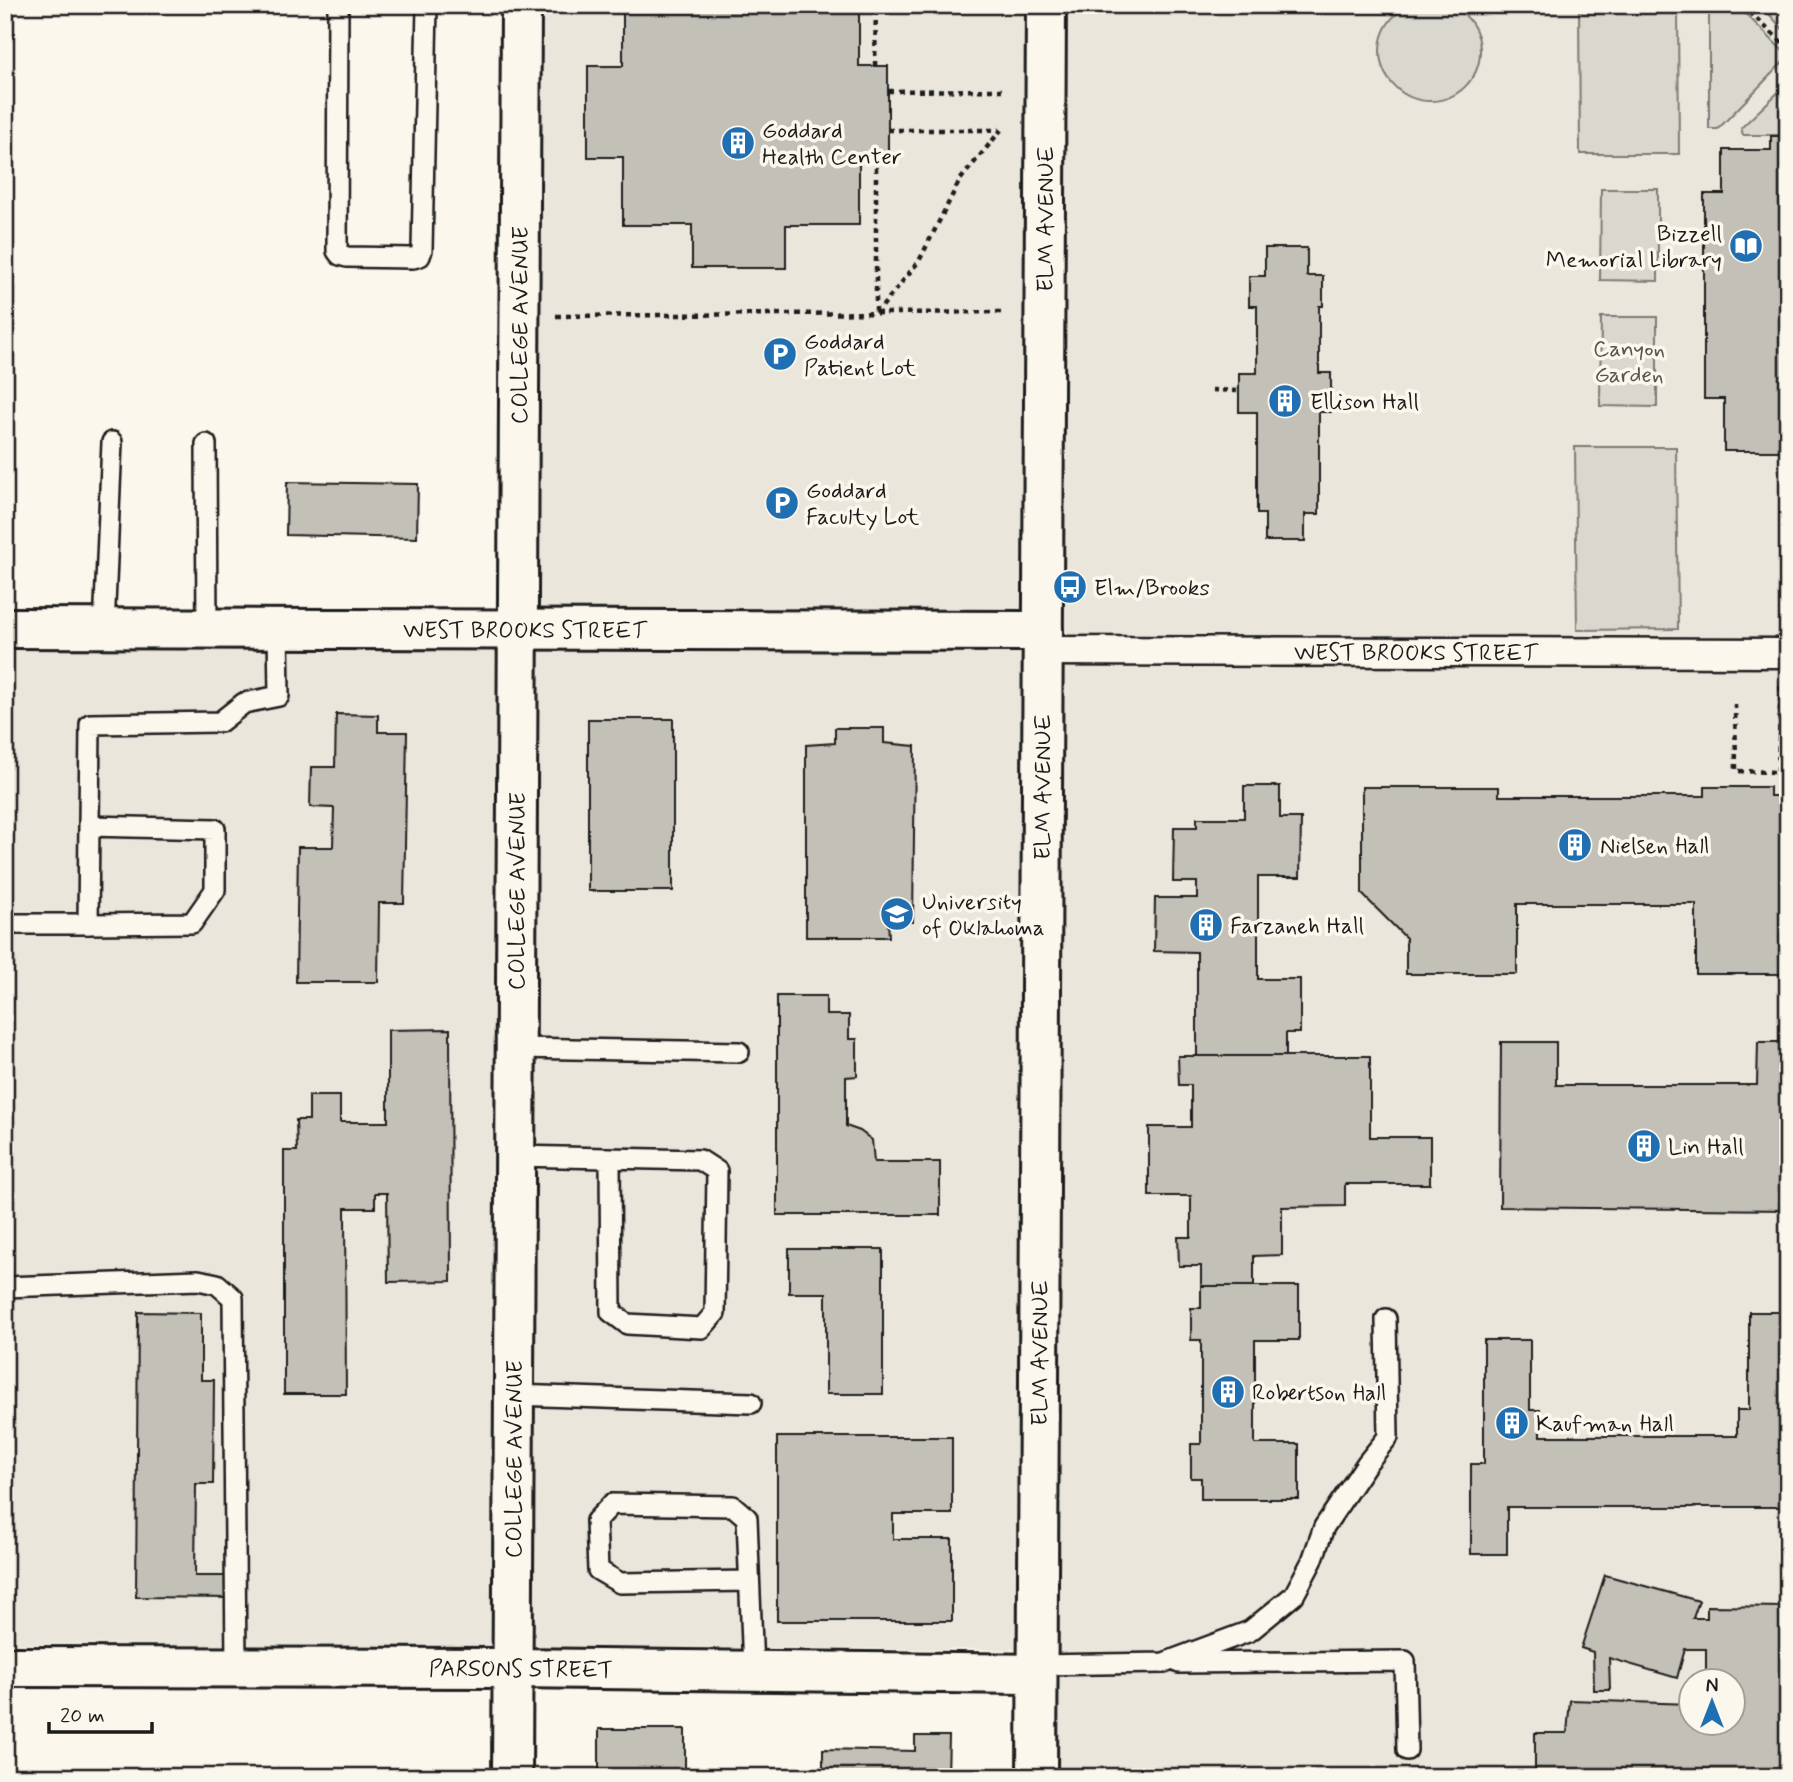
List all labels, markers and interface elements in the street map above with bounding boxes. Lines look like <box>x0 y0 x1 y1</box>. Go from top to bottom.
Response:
place label: Goddard Health Center <box>762 117 902 173</box>
building icon: Goddard Health Center <box>719 124 757 162</box>
street label: ELM AVENUE <box>1032 146 1062 292</box>
place label: Bizzell Memorial Library <box>1546 220 1722 276</box>
street label: COLLEGE AVENUE <box>506 226 537 424</box>
library icon: Bizzell Memorial Library <box>1727 227 1765 265</box>
place label: Goddard Patient Lot <box>804 328 916 384</box>
parking icon: Goddard Patient Lot <box>761 335 799 373</box>
park label: Canyon Garden <box>1593 335 1665 391</box>
building icon: Ellison Hall <box>1266 382 1304 420</box>
place label: Ellison Hall <box>1310 388 1419 418</box>
place label: Goddard Faculty Lot <box>806 477 920 533</box>
parking icon: Goddard Faculty Lot <box>763 484 801 522</box>
bus stop icon: Elm/Brooks <box>1051 568 1089 606</box>
place label: Elm/Brooks <box>1094 574 1210 604</box>
street label: WEST BROOKS STREET <box>403 616 648 647</box>
street label: WEST BROOKS STREET <box>1294 639 1539 669</box>
street label: ELM AVENUE <box>1029 714 1059 860</box>
street label: COLLEGE AVENUE <box>503 792 534 990</box>
building icon: Nielsen Hall <box>1556 826 1594 864</box>
place label: Nielsen Hall <box>1600 832 1710 862</box>
place label: University of Oklahoma <box>922 888 1045 944</box>
school or university icon: University of Oklahoma <box>878 895 916 933</box>
building icon: Farzaneh Hall <box>1187 906 1225 944</box>
place label: Farzaneh Hall <box>1230 912 1364 942</box>
building icon: Lin Hall <box>1625 1127 1663 1165</box>
place label: Lin Hall <box>1668 1133 1744 1163</box>
street label: ELM AVENUE <box>1026 1280 1057 1426</box>
street label: COLLEGE AVENUE <box>500 1360 531 1558</box>
building icon: Robertson Hall <box>1209 1373 1247 1411</box>
place label: Robertson Hall <box>1252 1379 1386 1409</box>
building icon: Kaufman Hall <box>1493 1404 1531 1442</box>
place label: Kaufman Hall <box>1536 1410 1674 1440</box>
street label: PARSONS STREET <box>429 1655 613 1686</box>
north arrow <box>1678 1666 1748 1736</box>
text: N <box>1706 1674 1718 1699</box>
scale bar <box>49 1691 152 1735</box>
text: 20 m <box>60 1702 105 1730</box>

